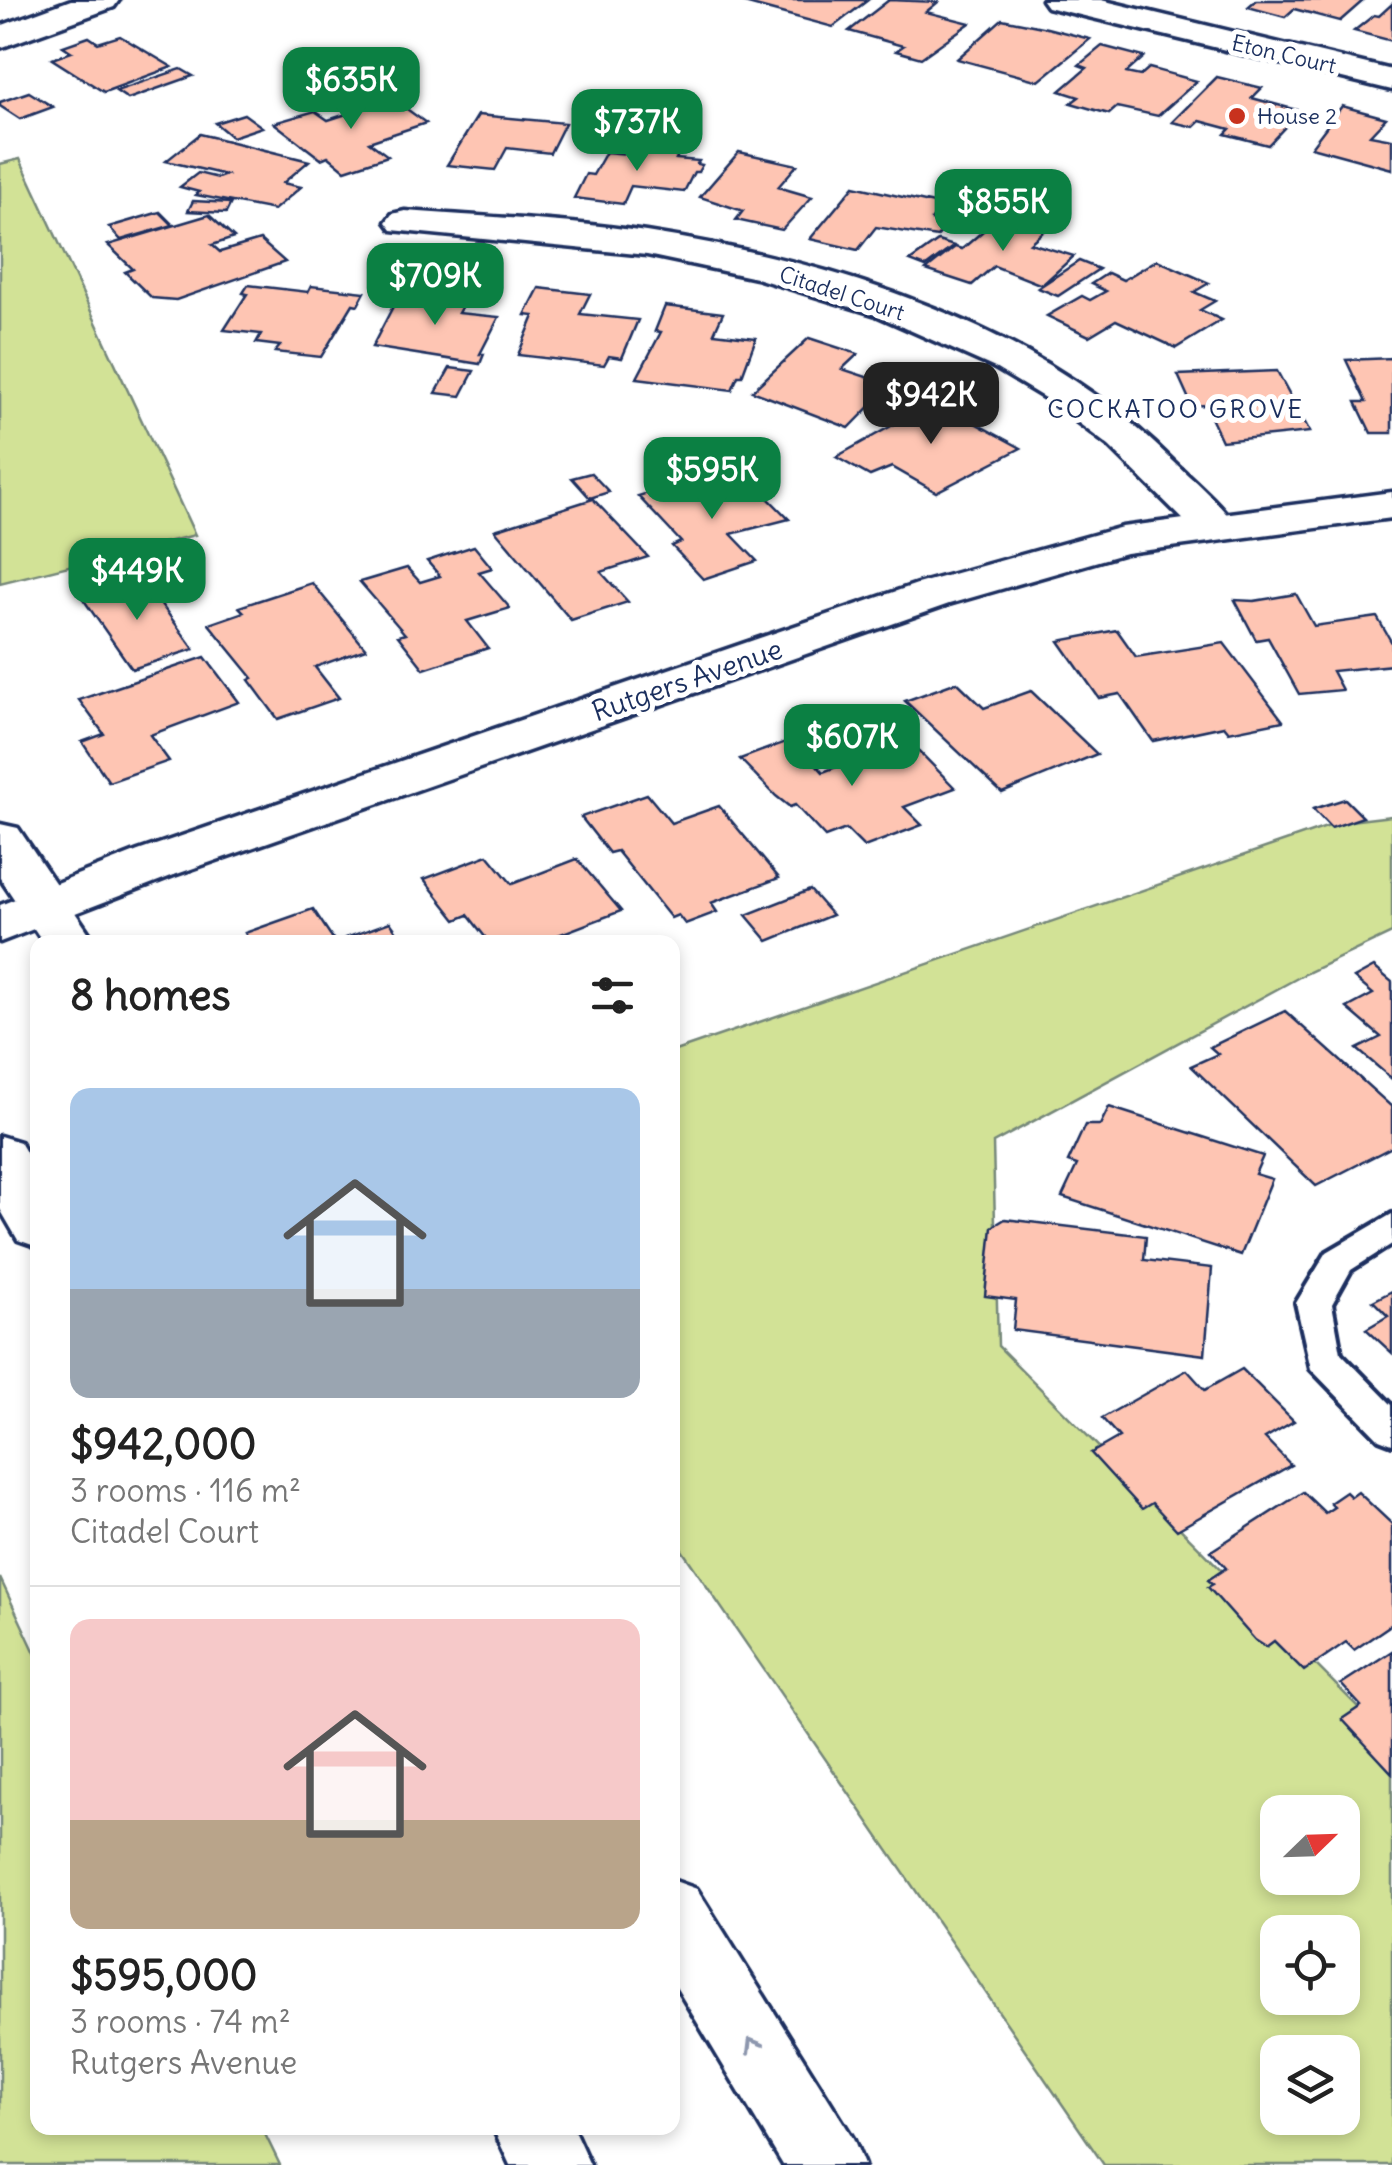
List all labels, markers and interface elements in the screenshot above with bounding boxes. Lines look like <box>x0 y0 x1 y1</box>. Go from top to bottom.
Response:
street label: Eton Court <box>1229 28 1339 80</box>
pin: $635K <box>281 47 421 132</box>
text: $635K <box>305 59 397 100</box>
pin: $737K <box>567 89 707 174</box>
text: $737K <box>593 101 681 142</box>
place label: House 2 <box>1257 102 1337 130</box>
marker: House 2 <box>1226 105 1248 127</box>
pin: $855K <box>933 169 1073 254</box>
text: $855K <box>957 181 1049 222</box>
pin: $709K <box>365 243 505 328</box>
text: $709K <box>389 255 481 296</box>
street label: Citadel Court <box>776 260 908 326</box>
pin: $942K <box>861 362 1001 447</box>
text: $942K <box>885 374 977 415</box>
district label: COCKATOO GROVE <box>1047 393 1305 425</box>
pin: $595K <box>642 437 782 522</box>
text: $595K <box>666 449 758 490</box>
pin: $449K <box>67 538 207 623</box>
text: $449K <box>91 550 183 591</box>
street label: Rutgers Avenue <box>587 631 787 729</box>
pin: $607K <box>782 704 922 789</box>
text: $607K <box>806 716 898 757</box>
icon: filters <box>585 968 640 1023</box>
text: 8 homes <box>70 969 231 1021</box>
icon: home <box>265 1153 445 1333</box>
text: $942,000 <box>70 1418 256 1470</box>
text: 3 rooms · 116 m² <box>70 1470 301 1511</box>
text: Citadel Court <box>70 1511 259 1552</box>
icon: home <box>265 1684 445 1864</box>
north arrow <box>1260 1795 1360 1895</box>
map controls <box>1260 1795 1360 2135</box>
button: locate <box>1260 1915 1360 2015</box>
text: $595,000 <box>70 1949 257 2001</box>
text: 3 rooms · 74 m² <box>70 2001 291 2042</box>
button: layers <box>1260 2035 1360 2135</box>
one-way arrow <box>746 2037 765 2055</box>
text: Rutgers Avenue <box>70 2042 297 2083</box>

